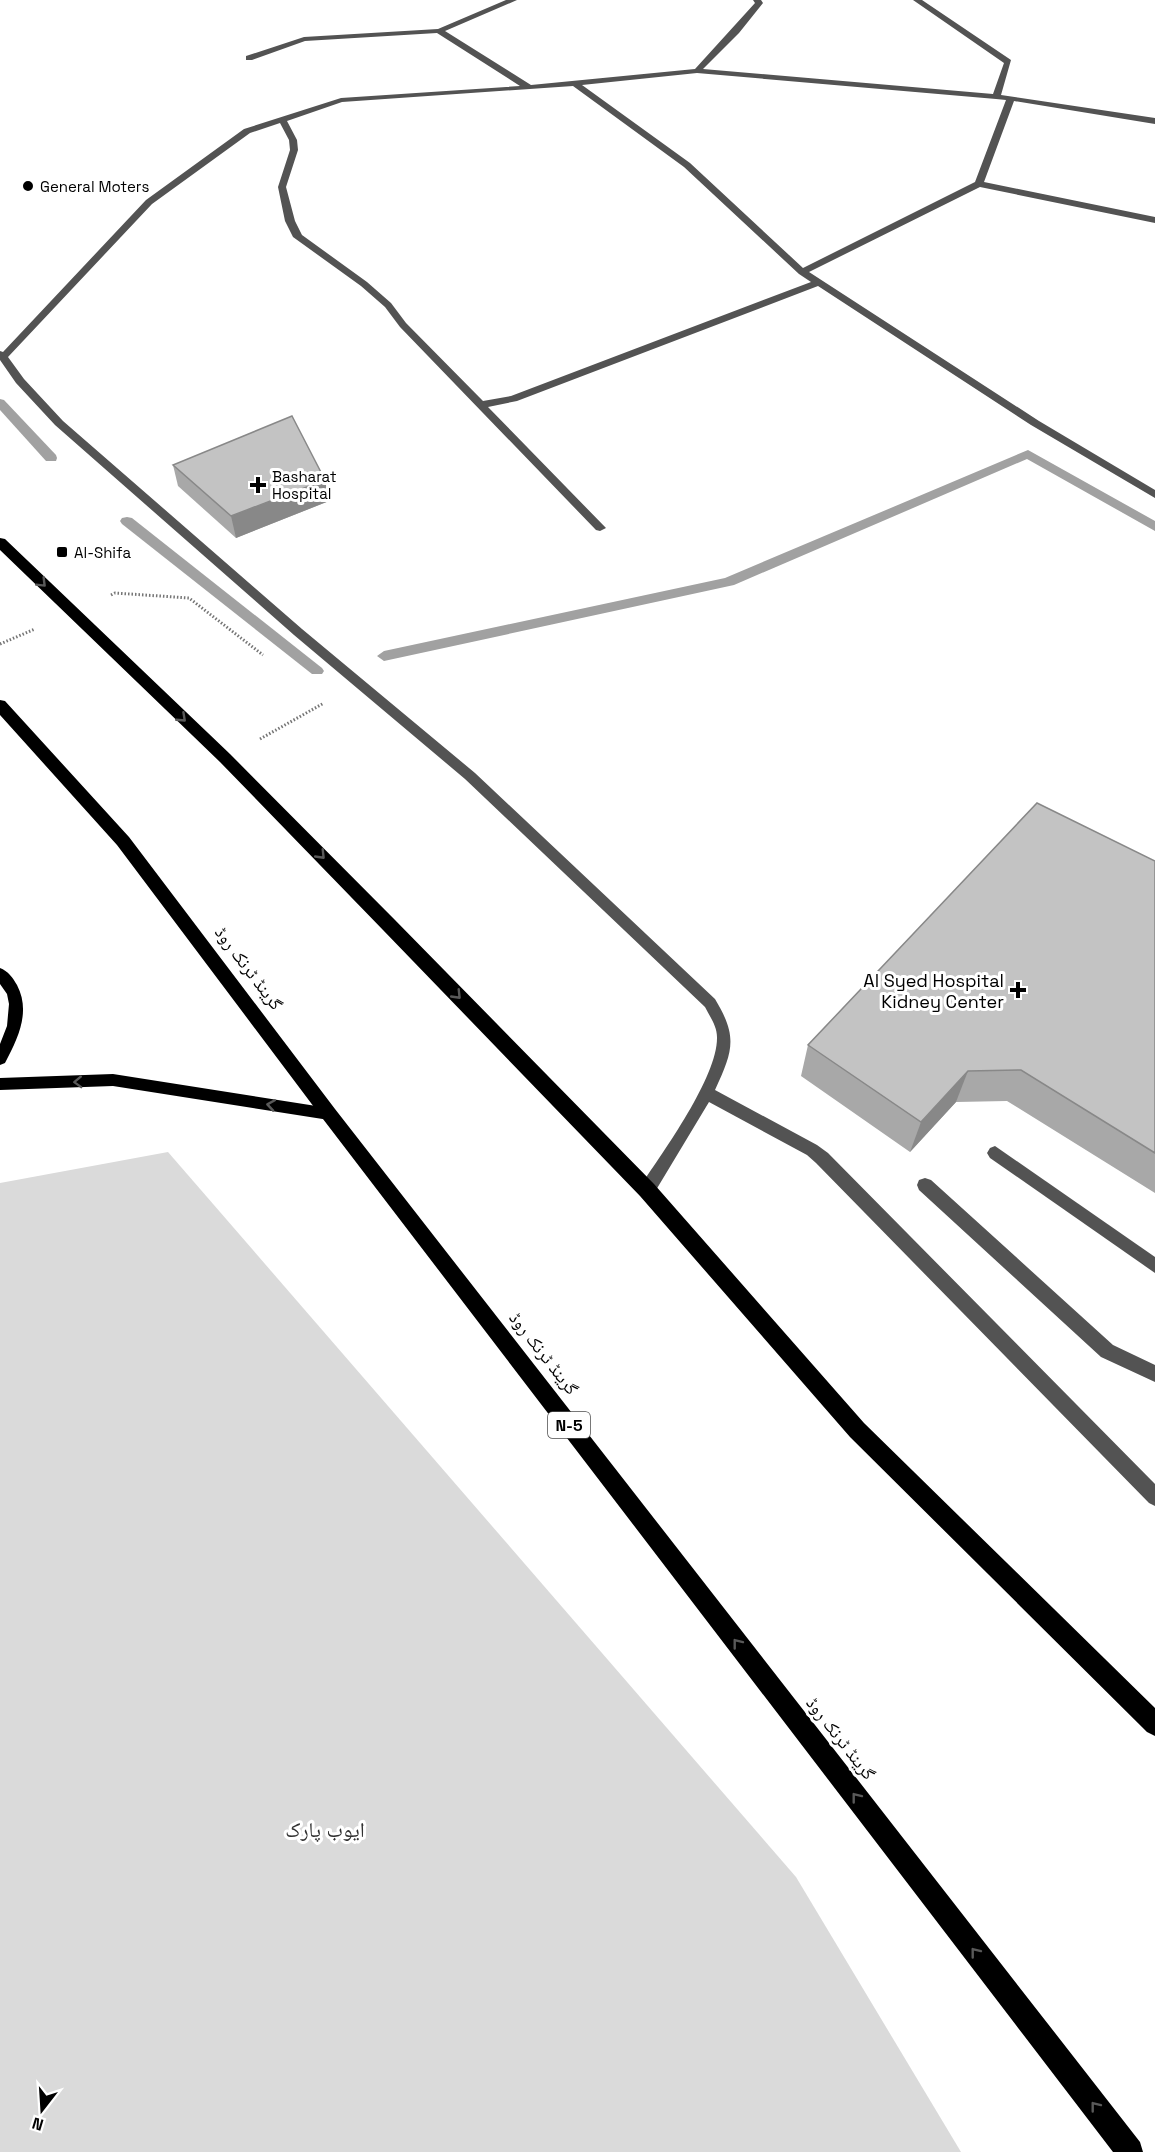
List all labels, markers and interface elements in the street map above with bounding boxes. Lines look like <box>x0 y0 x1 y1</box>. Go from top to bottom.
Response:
place label: General Moters <box>40 177 149 196</box>
marker: General Moters <box>21 179 35 193</box>
place label: Basharat Hospital <box>272 467 337 503</box>
marker: Basharat Hospital <box>249 476 267 494</box>
place label: Al-Shifa <box>74 543 132 562</box>
marker: Al-Shifa <box>55 545 69 559</box>
one-way arrow <box>34 575 45 586</box>
one-way arrow <box>175 710 186 721</box>
one-way arrow <box>313 848 324 859</box>
street label: گرینڈ ٹرنک روڈ <box>210 921 288 1015</box>
place label: Al Syed Hospital Kidney Center <box>863 969 1004 1013</box>
marker: Al Syed Hospital Kidney Center <box>1009 981 1027 999</box>
one-way arrow <box>449 987 460 998</box>
one-way arrow <box>74 1075 83 1088</box>
one-way arrow <box>267 1099 276 1111</box>
street label: گرینڈ ٹرنک روڈ <box>504 1307 584 1400</box>
road number: N-5 <box>548 1412 590 1438</box>
one-way arrow <box>734 1638 745 1649</box>
street label: گرینڈ ٹرنک روڈ <box>801 1692 881 1785</box>
one-way arrow <box>853 1793 864 1804</box>
park label: ایوب پارک <box>285 1816 365 1843</box>
one-way arrow <box>972 1947 983 1958</box>
north arrow <box>12 2080 72 2140</box>
one-way arrow <box>1091 2101 1102 2112</box>
text: N <box>30 2112 46 2135</box>

